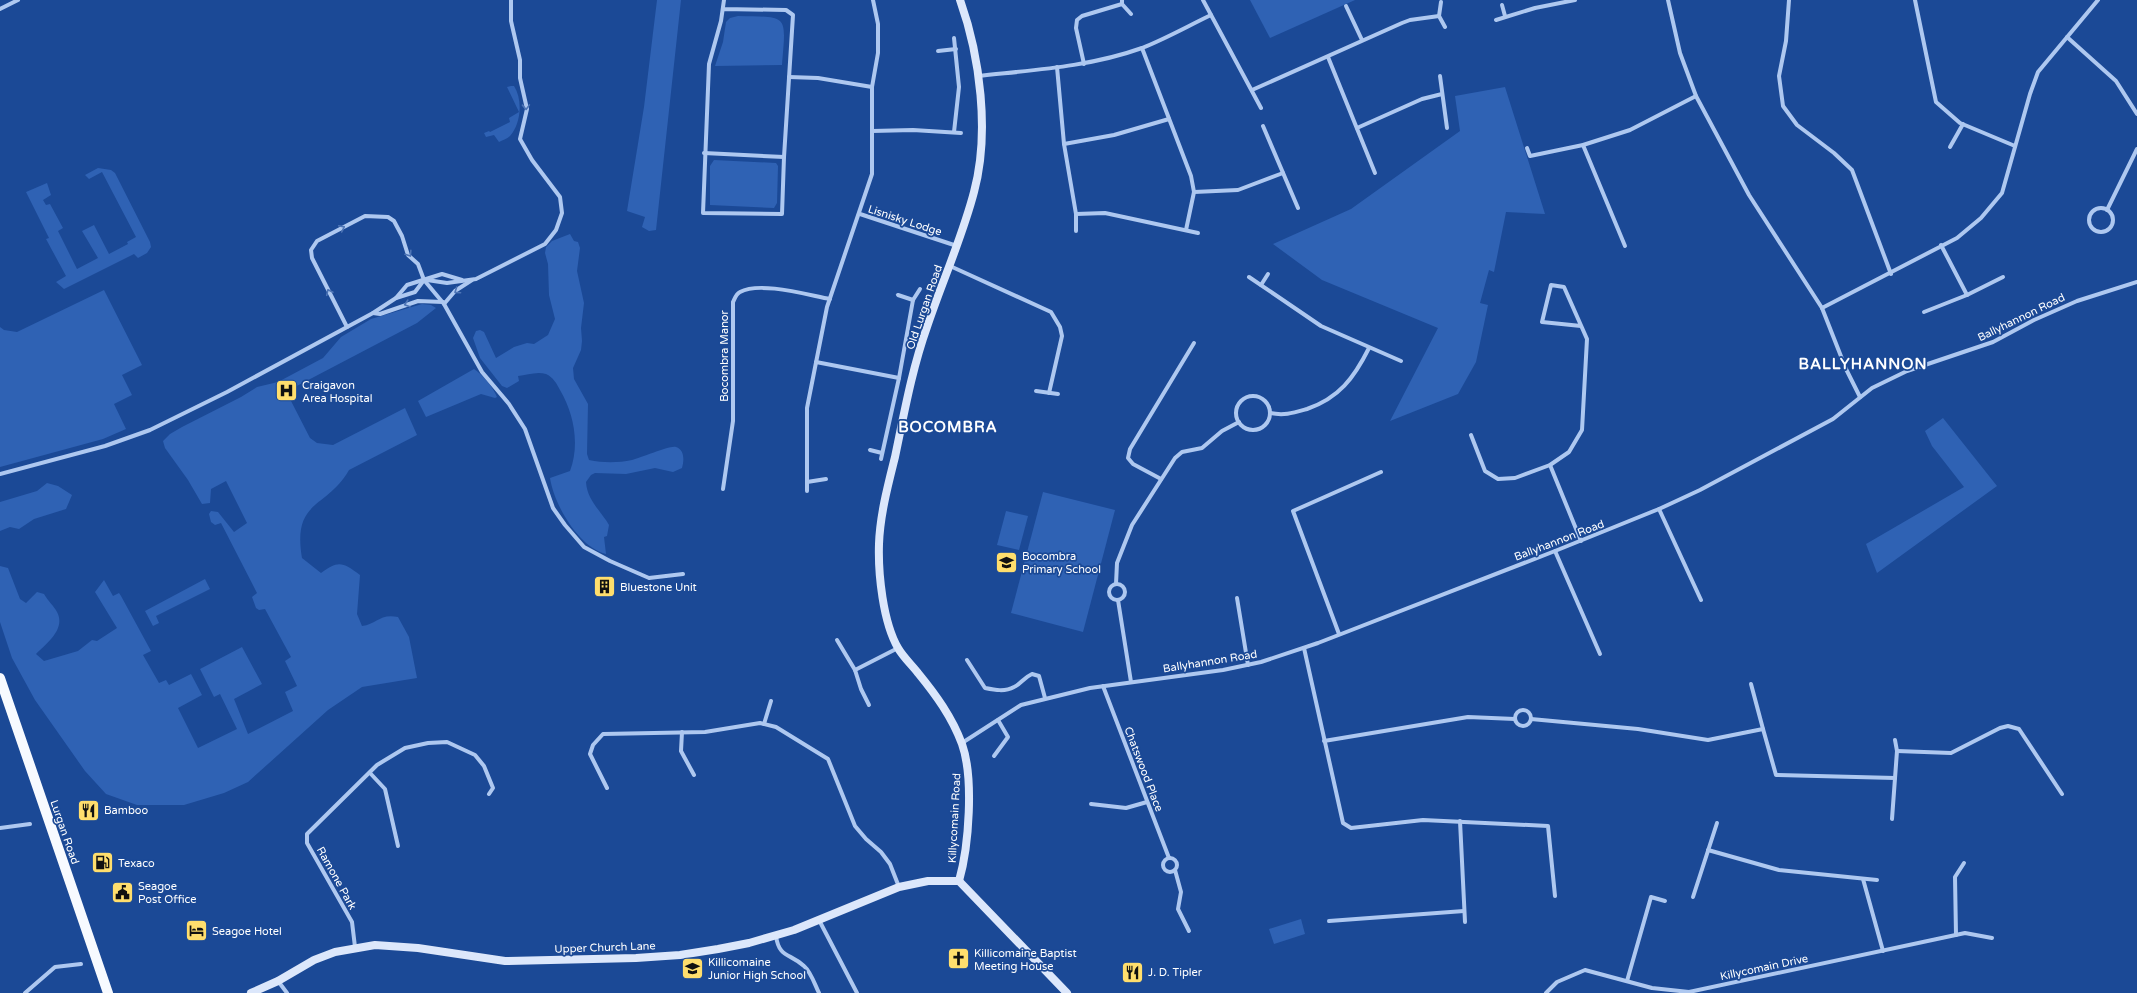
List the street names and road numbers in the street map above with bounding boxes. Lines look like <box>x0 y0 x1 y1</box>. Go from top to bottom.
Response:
street label: Lisnisky Lodge <box>866 202 943 239</box>
street label: Old Lurgan Road <box>904 263 945 351</box>
street label: Ballyhannon Road <box>1976 291 2067 344</box>
street label: Bocombra Manor <box>718 309 731 402</box>
street label: Ballyhannon Road <box>1512 517 1606 564</box>
street label: Ballyhannon Road <box>1162 648 1258 675</box>
street label: Chatswood Place <box>1121 725 1166 813</box>
street label: Killycomain Road <box>946 773 963 863</box>
street label: Lurgan Road <box>47 798 82 866</box>
street label: Ramone Park <box>314 844 359 912</box>
street label: Upper Church Lane <box>554 939 656 956</box>
street label: Killycomain Drive <box>1719 952 1809 983</box>

